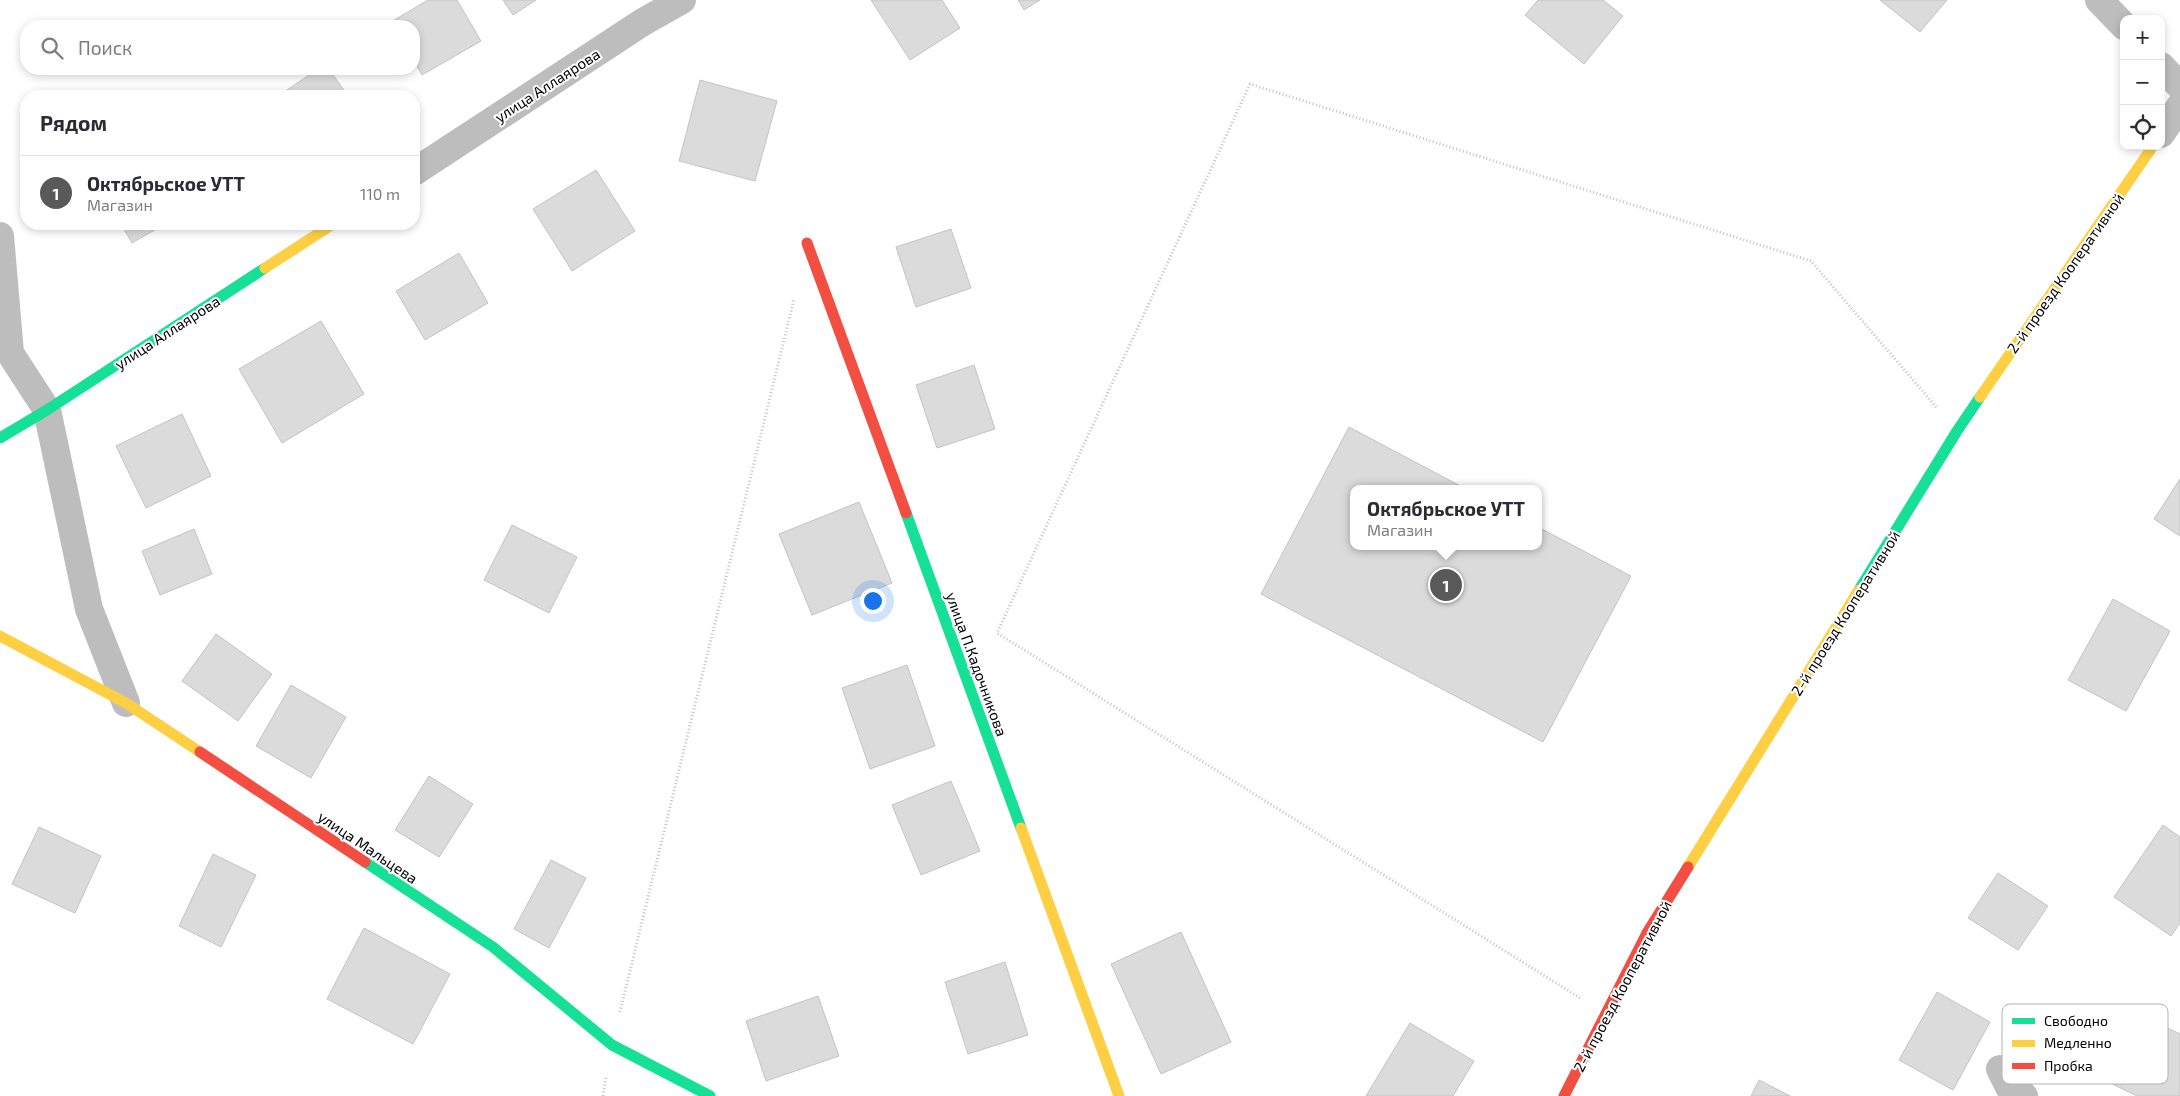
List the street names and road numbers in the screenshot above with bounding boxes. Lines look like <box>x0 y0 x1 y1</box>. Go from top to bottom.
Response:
street label: улица Аллаярова <box>491 44 604 127</box>
street label: 2-й проезд Кооперативной <box>2003 190 2127 356</box>
street label: улица Аллаярова <box>111 291 224 374</box>
street label: 2-й проезд Кооперативной <box>1787 527 1903 699</box>
street label: улица П.Кадочникова <box>942 590 1011 739</box>
street label: улица Мальцева <box>314 807 421 888</box>
street label: 2-й проезд Кооперативной <box>1569 897 1675 1075</box>

